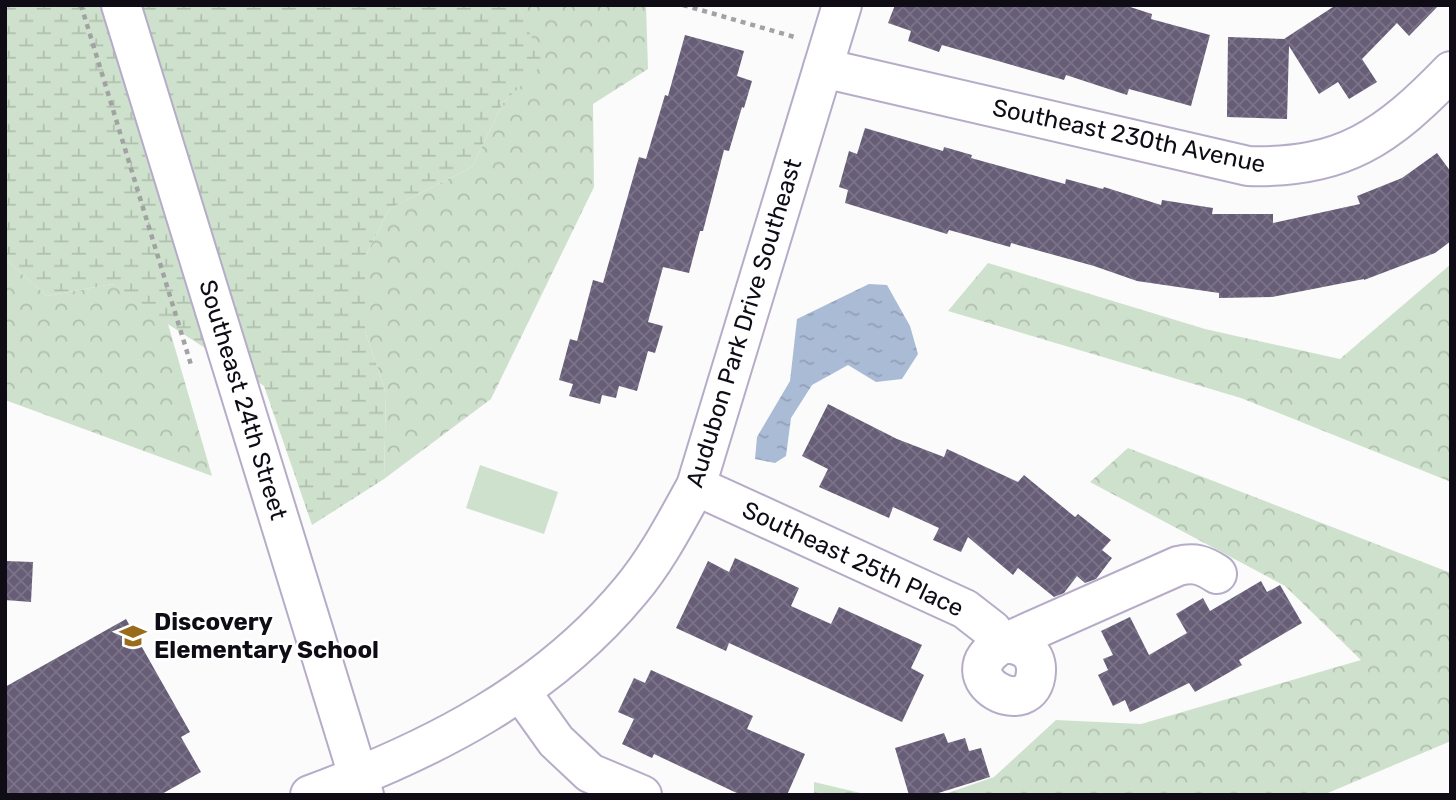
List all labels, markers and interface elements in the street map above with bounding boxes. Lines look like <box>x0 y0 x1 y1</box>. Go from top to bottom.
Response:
street label: Southeast 230th Avenue <box>990 93 1268 179</box>
street label: Audubon Park Drive Southeast <box>681 155 807 491</box>
street label: Southeast 24th Street <box>193 277 293 523</box>
street label: Southeast 25th Place <box>738 495 968 623</box>
place label: Discovery Elementary School <box>154 608 379 664</box>
school or university icon: Discovery Elementary School <box>118 621 148 651</box>

